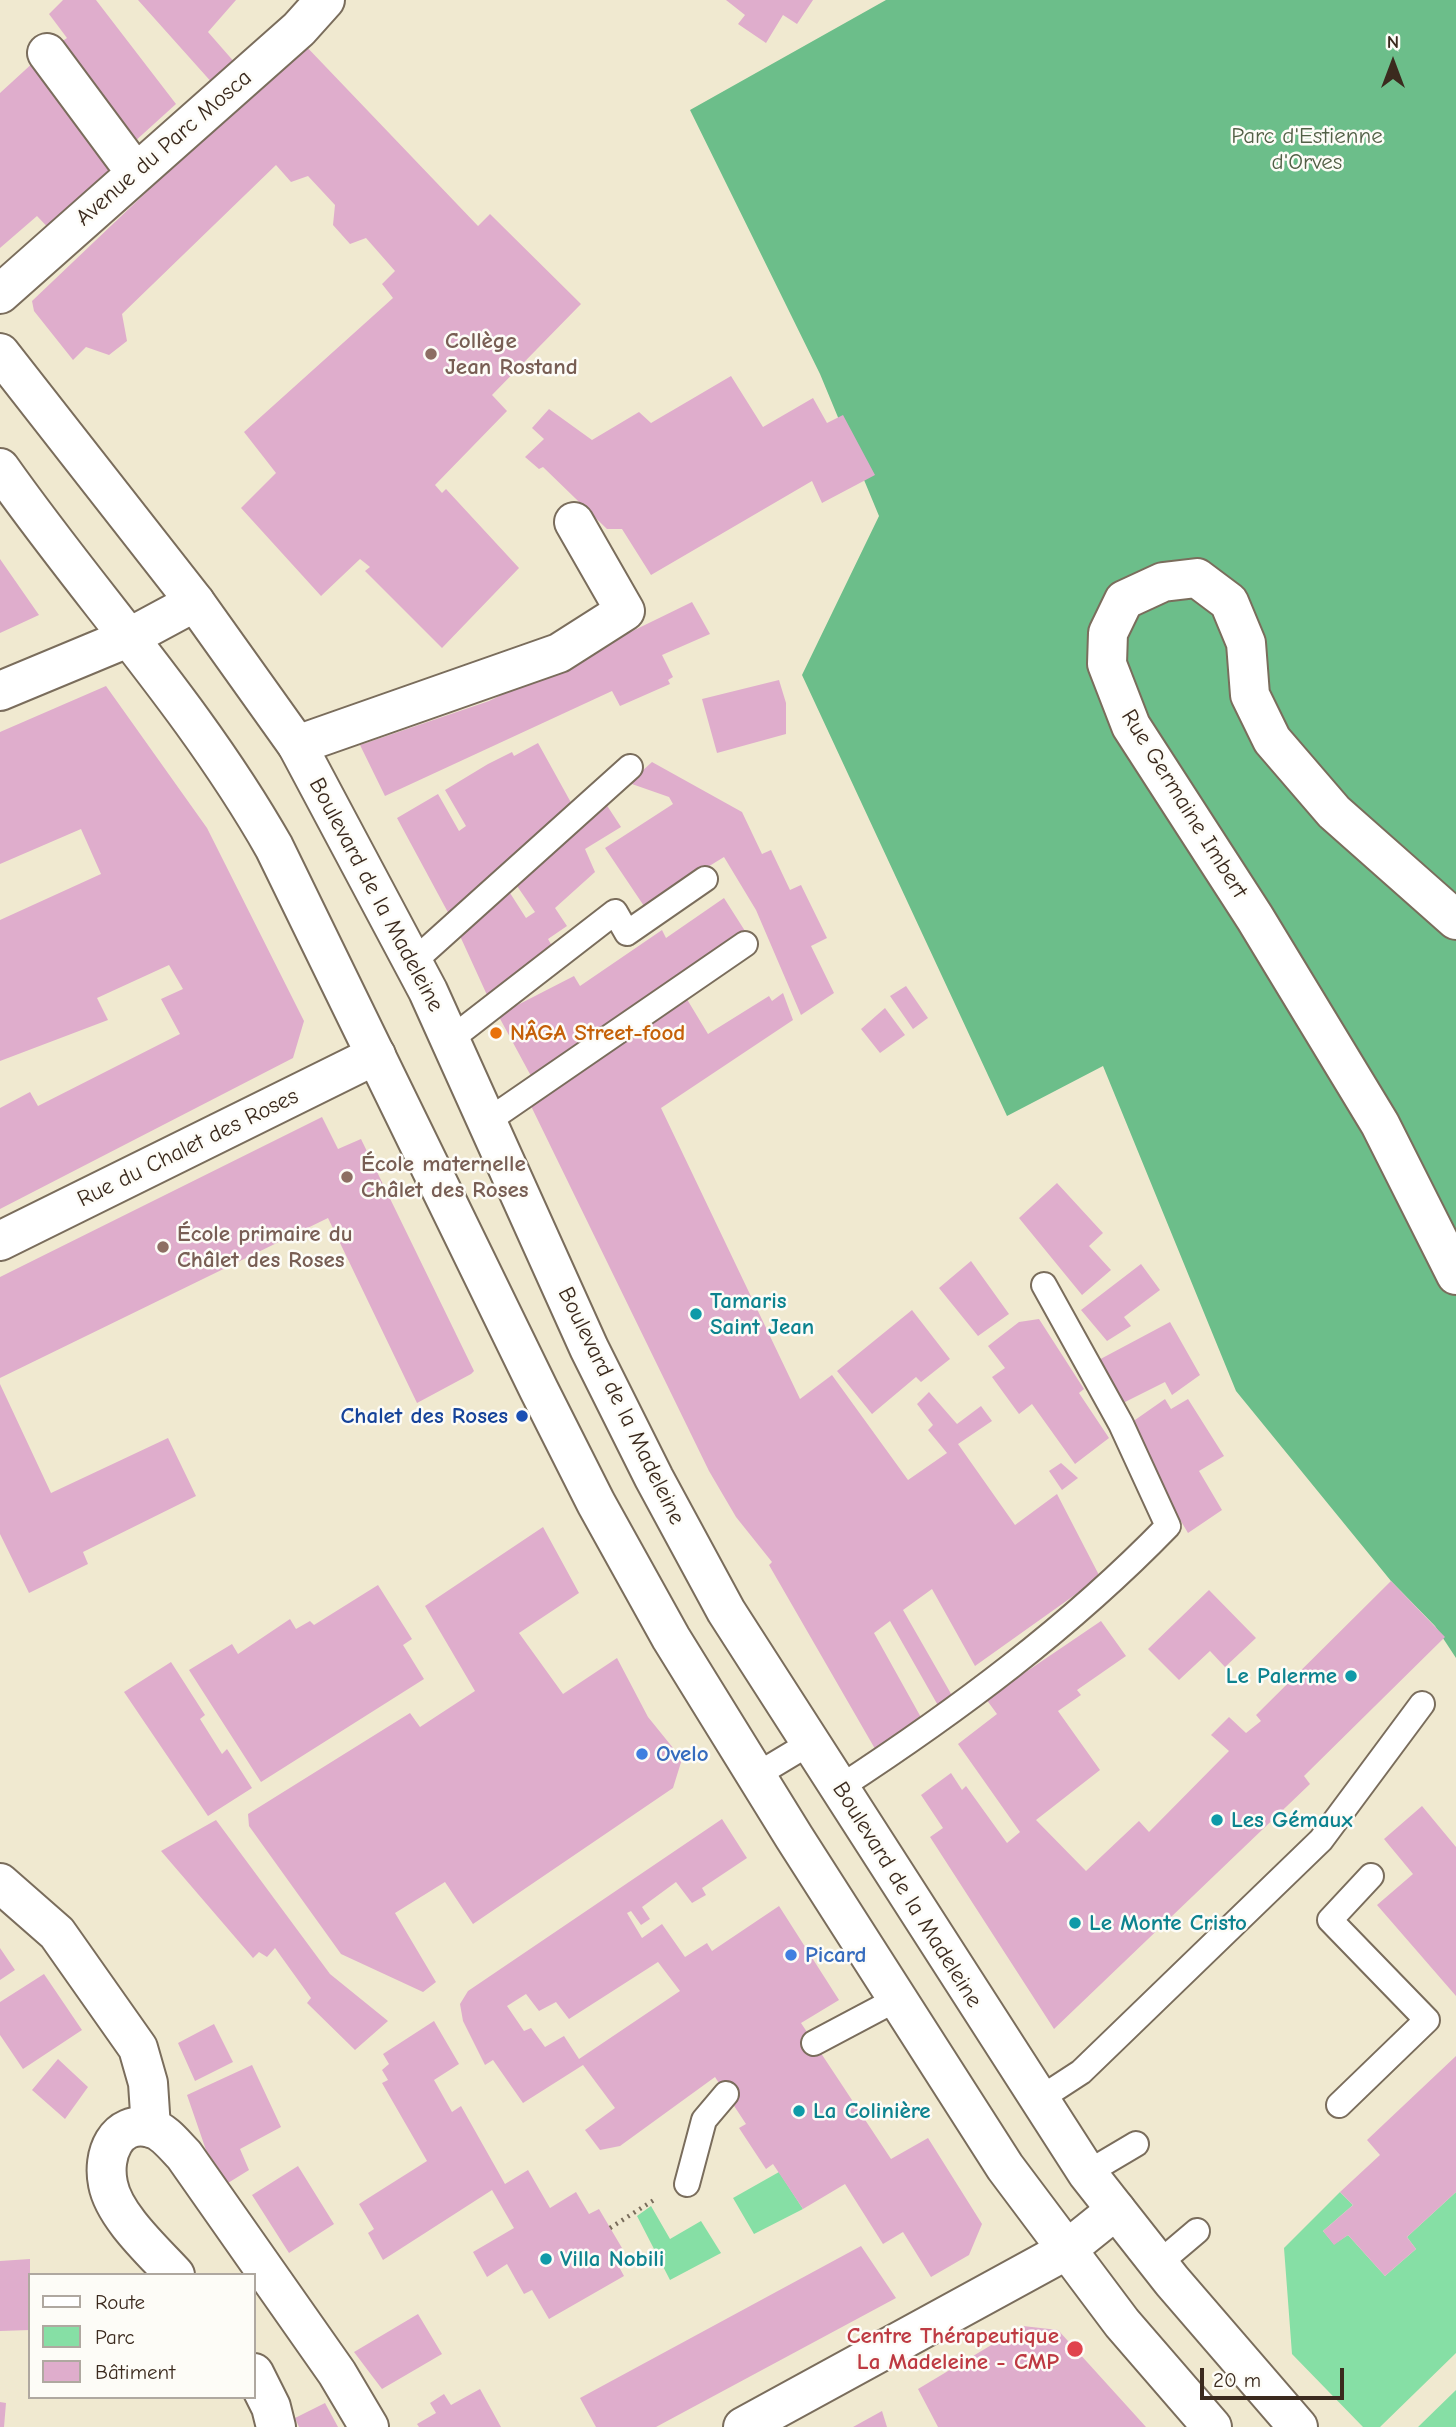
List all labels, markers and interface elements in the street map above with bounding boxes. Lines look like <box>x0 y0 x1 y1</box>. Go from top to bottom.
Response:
north arrow <box>1358 28 1428 98</box>
text: N <box>1387 31 1399 53</box>
street label: Avenue du Parc Mosca <box>70 64 258 232</box>
park label: Parc d'Estienne d'Orves <box>1231 122 1383 176</box>
place label: Collège Jean Rostand <box>445 327 578 381</box>
marker: Collège Jean Rostand <box>423 346 439 362</box>
street label: Rue Germaine Imbert <box>1115 705 1253 903</box>
street label: Boulevard de la Madeleine <box>303 773 449 1017</box>
place label: NÂGA Street-food <box>510 1019 685 1047</box>
marker: NÂGA Street-food <box>488 1025 504 1041</box>
street label: Rue du Chalet des Roses <box>73 1082 303 1214</box>
place label: École maternelle Châlet des Roses <box>361 1150 529 1204</box>
marker: École maternelle Châlet des Roses <box>339 1169 355 1185</box>
place label: École primaire du Châlet des Roses <box>177 1220 353 1274</box>
marker: École primaire du Châlet des Roses <box>155 1239 171 1255</box>
street label: Boulevard de la Madeleine <box>551 1283 691 1529</box>
place label: Tamaris Saint Jean <box>710 1287 814 1341</box>
marker: Tamaris Saint Jean <box>688 1306 704 1322</box>
place label: Chalet des Roses <box>340 1402 508 1430</box>
marker: Chalet des Roses <box>514 1408 530 1424</box>
place label: Le Palerme <box>1226 1662 1337 1690</box>
marker: Le Palerme <box>1343 1668 1359 1684</box>
place label: Ovelo <box>656 1740 709 1768</box>
marker: Ovelo <box>634 1746 650 1762</box>
street label: Boulevard de la Madeleine <box>826 1777 988 2013</box>
place label: Les Gémaux <box>1231 1806 1353 1834</box>
marker: Les Gémaux <box>1209 1812 1225 1828</box>
place label: Le Monte Cristo <box>1089 1909 1247 1937</box>
marker: Le Monte Cristo <box>1067 1915 1083 1931</box>
place label: Picard <box>805 1941 866 1969</box>
marker: Picard <box>783 1947 799 1963</box>
place label: La Colinière <box>813 2097 931 2125</box>
marker: La Colinière <box>791 2103 807 2119</box>
place label: Villa Nobili <box>560 2245 664 2273</box>
marker: Villa Nobili <box>538 2251 554 2267</box>
legend <box>28 2273 256 2399</box>
text: Route <box>95 2290 145 2314</box>
place label: Centre Thérapeutique La Madeleine - CMP <box>847 2322 1059 2376</box>
text: Parc <box>95 2325 135 2349</box>
marker: Centre Thérapeutique La Madeleine - CMP <box>1065 2339 1085 2359</box>
scale bar <box>1204 2354 1348 2398</box>
text: Bâtiment <box>95 2360 175 2384</box>
text: 20 m <box>1213 2368 1261 2392</box>

